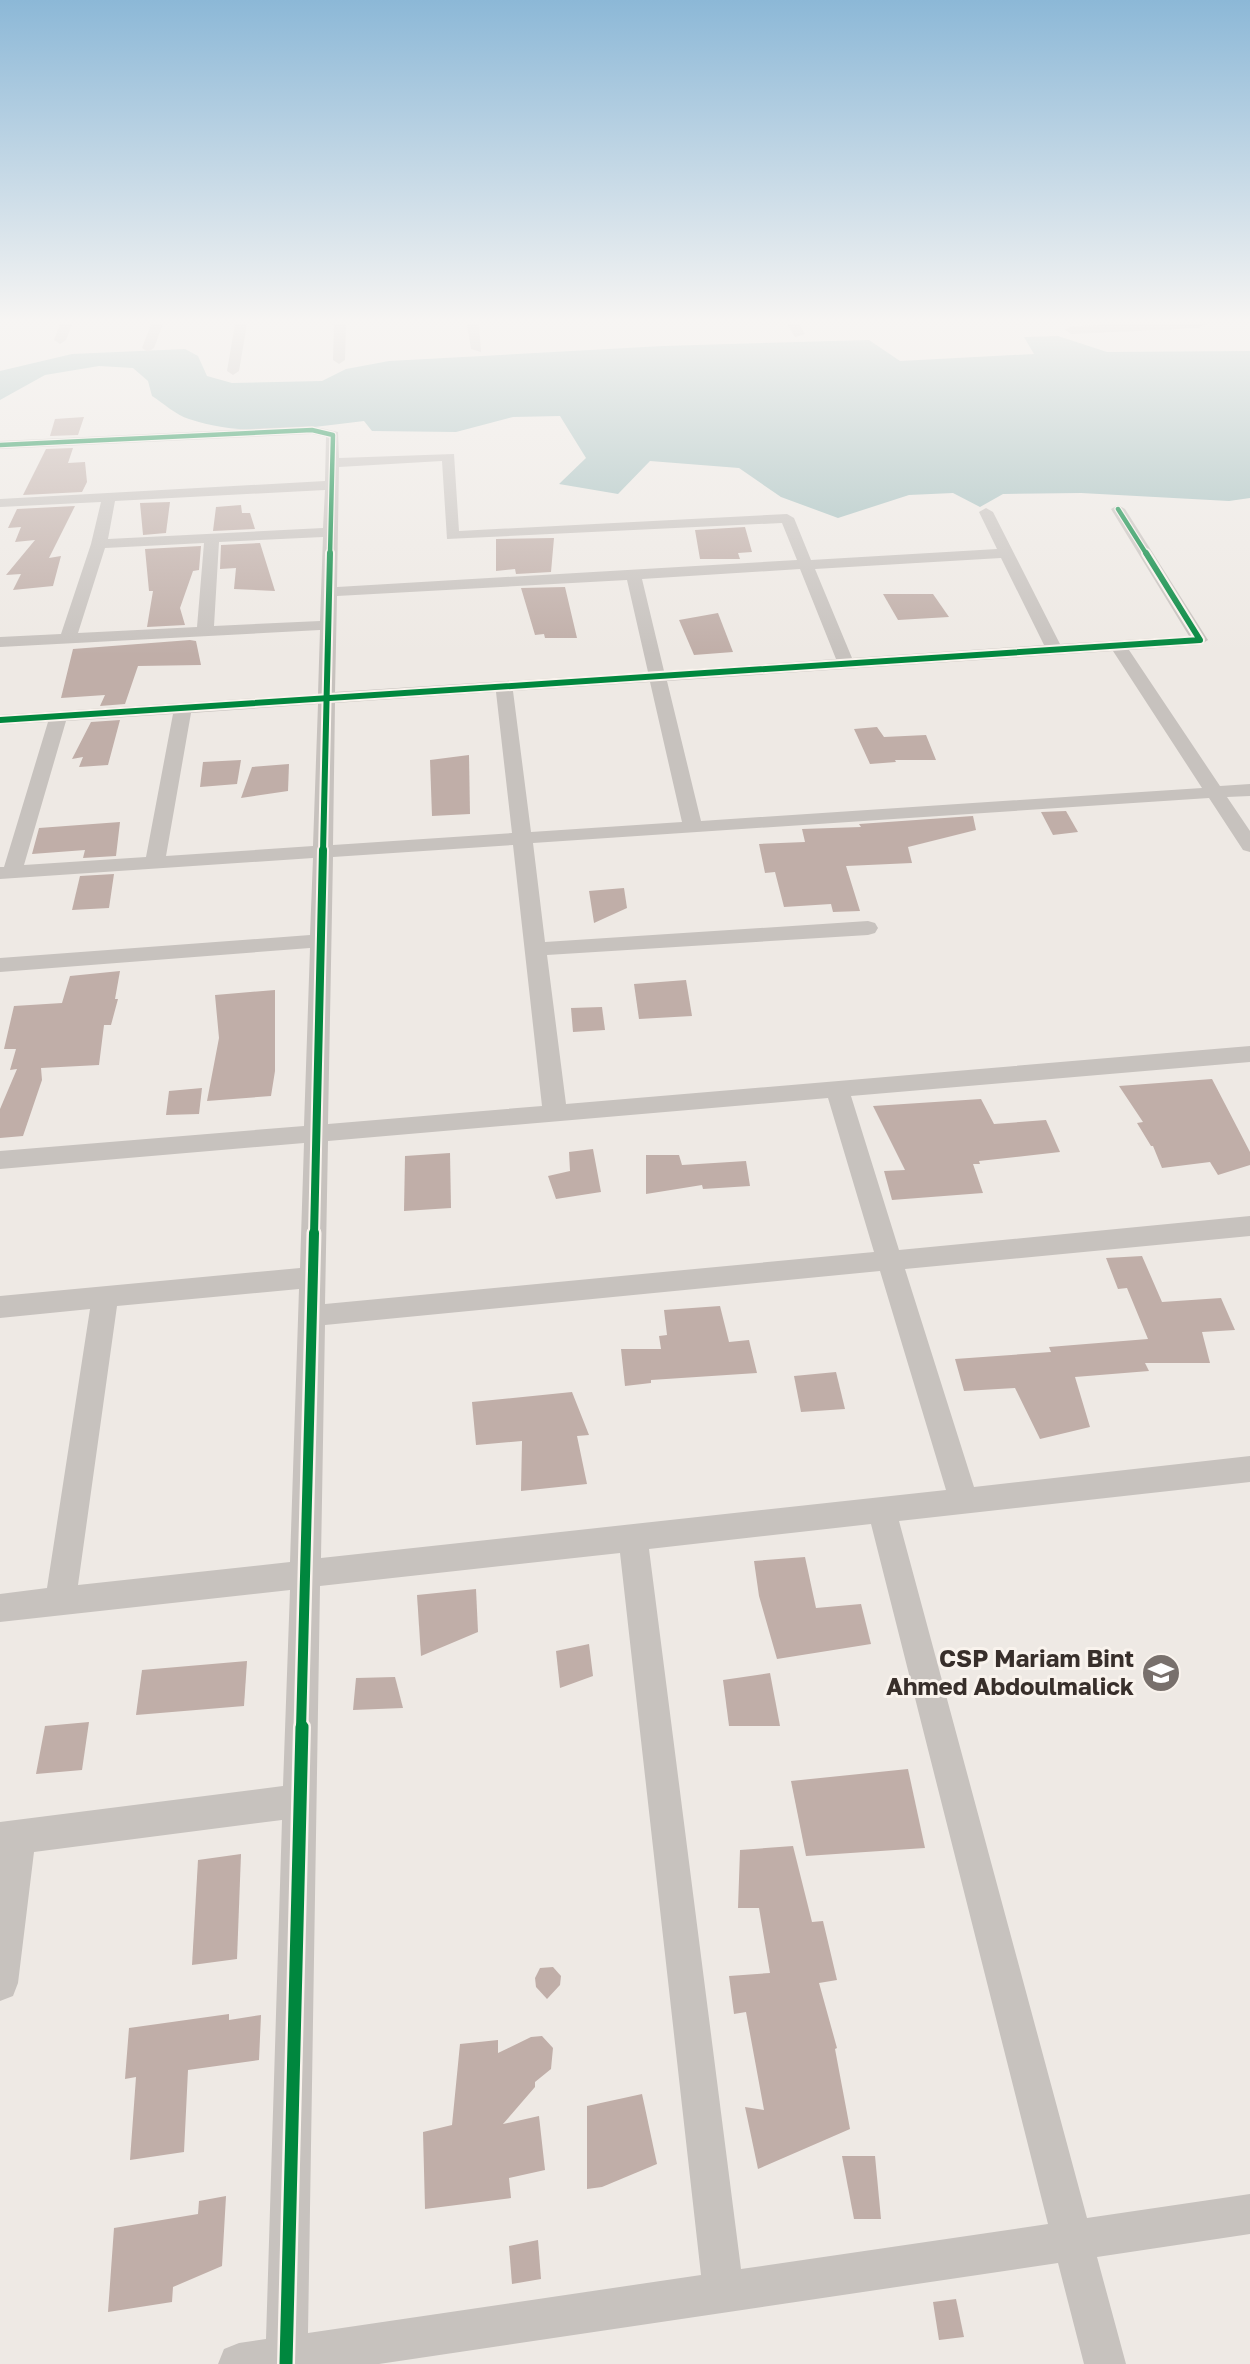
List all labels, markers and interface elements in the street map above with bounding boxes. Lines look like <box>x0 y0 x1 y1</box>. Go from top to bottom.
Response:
place label: CSP Mariam Bint Ahmed Abdoulmalick <box>886 1643 1134 1700</box>
school or university icon: CSP Mariam Bint Ahmed Abdoulmalick <box>1140 1652 1182 1694</box>

